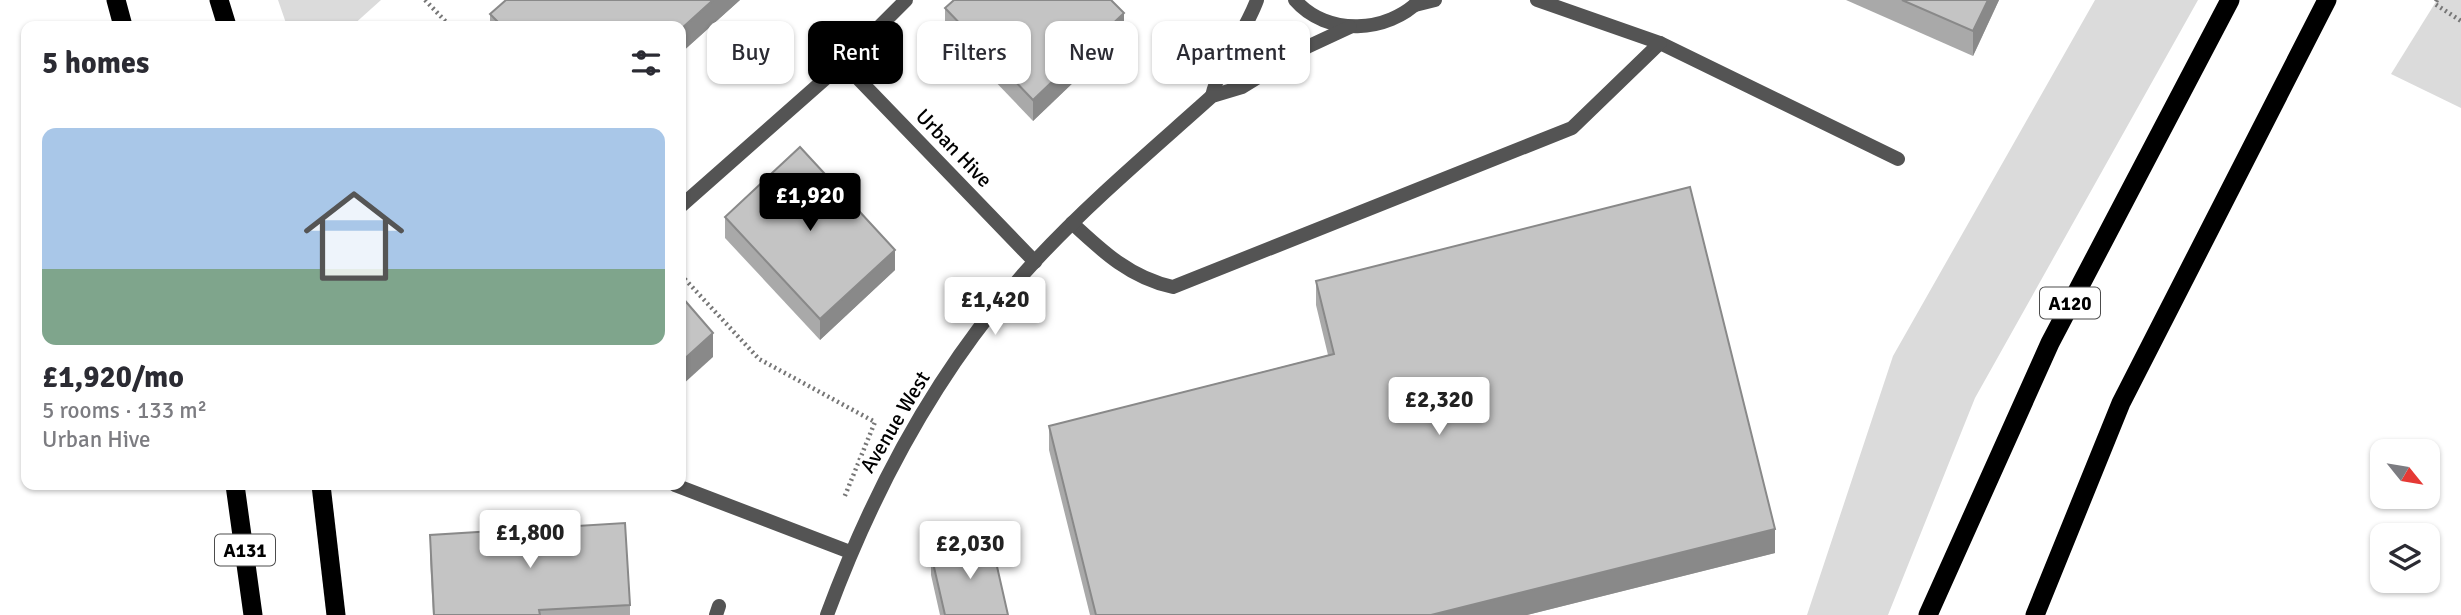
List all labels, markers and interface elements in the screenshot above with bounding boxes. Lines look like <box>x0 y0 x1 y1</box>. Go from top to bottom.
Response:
chip: Buy <box>707 21 794 84</box>
chip: Rent <box>808 21 903 84</box>
chip: Filters <box>917 21 1031 84</box>
chip: New <box>1045 21 1138 84</box>
chip: Apartment <box>1152 21 1310 84</box>
icon: filters <box>627 44 665 82</box>
text: 5 homes <box>42 45 149 82</box>
street label: Urban Hive <box>910 103 998 193</box>
icon: home <box>291 173 417 299</box>
pin: £1,920 <box>753 174 867 233</box>
text: £1,920 <box>776 181 844 210</box>
pin: £1,420 <box>938 278 1052 337</box>
text: £1,420 <box>961 285 1029 314</box>
road number: A120 <box>2040 288 2100 318</box>
text: £1,920/mo <box>42 359 184 396</box>
street label: Avenue West <box>854 366 936 478</box>
pin: £2,320 <box>1382 378 1496 437</box>
text: £2,320 <box>1405 385 1473 414</box>
text: 5 rooms · 133 m² <box>42 396 207 425</box>
text: Urban Hive <box>42 425 150 454</box>
north arrow <box>2370 439 2440 509</box>
map controls <box>2370 439 2440 593</box>
pin: £1,800 <box>473 510 587 570</box>
text: £1,800 <box>496 518 564 547</box>
pin: £2,030 <box>913 522 1027 581</box>
button: layers <box>2370 523 2440 593</box>
text: £2,030 <box>936 529 1004 558</box>
road number: A131 <box>215 534 275 566</box>

